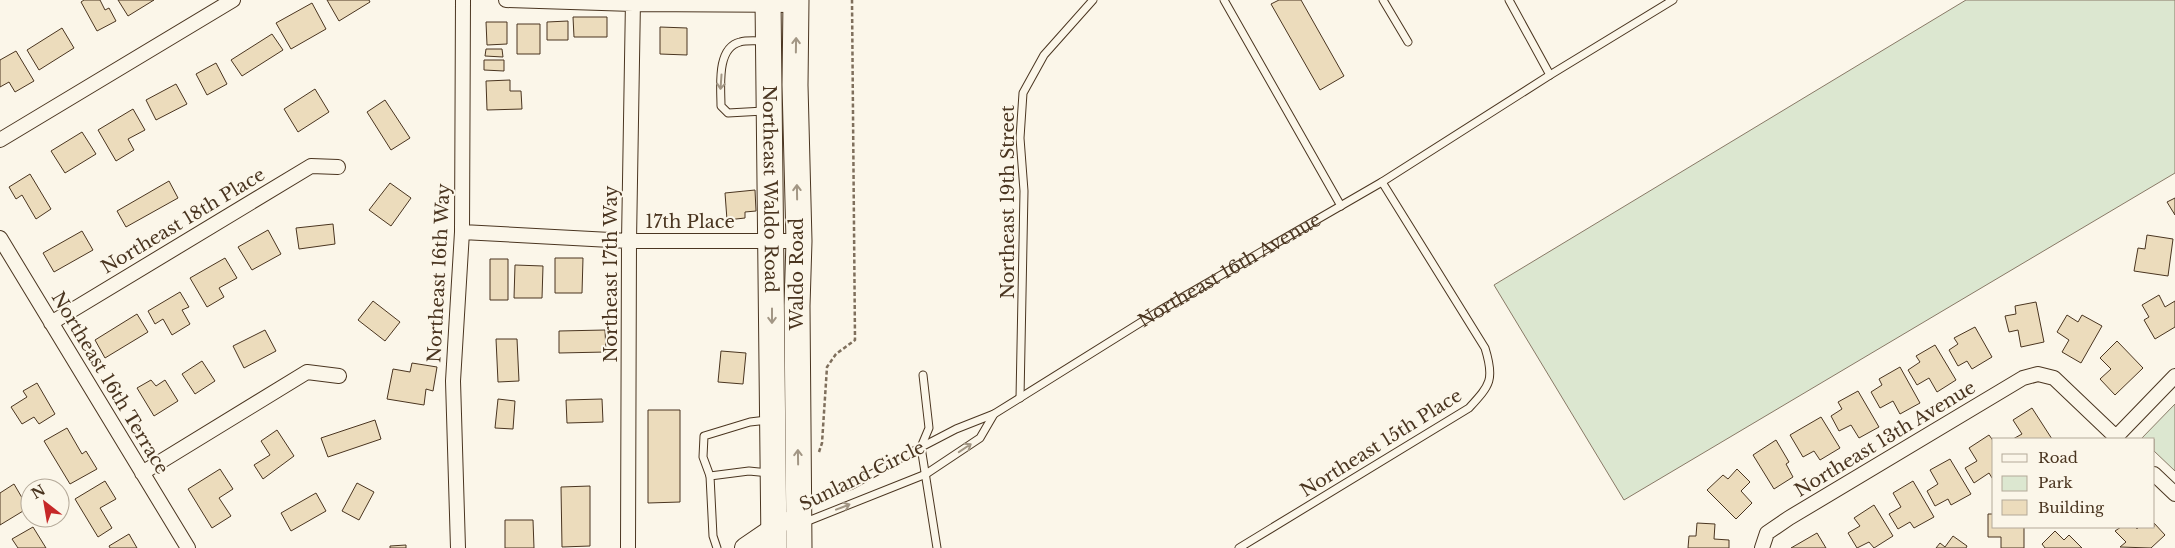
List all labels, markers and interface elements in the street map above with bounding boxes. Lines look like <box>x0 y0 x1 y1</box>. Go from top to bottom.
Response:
one-way arrow <box>791 37 800 53</box>
one-way arrow <box>717 74 726 90</box>
street label: Northeast Waldo Road <box>758 85 782 293</box>
street label: Northeast 19th Street <box>997 105 1019 299</box>
street label: Northeast 18th Place <box>97 163 269 279</box>
street label: Northeast 16th Way <box>423 182 455 363</box>
street label: Northeast 17th Way <box>600 185 622 363</box>
one-way arrow <box>793 185 802 201</box>
street label: Northeast 16th Avenue <box>1134 209 1325 332</box>
street label: 17th Place <box>645 211 735 233</box>
street label: Waldo Road <box>786 218 808 331</box>
street label: Northeast 16th Terrace <box>47 288 173 478</box>
one-way arrow <box>767 307 777 323</box>
street label: Northeast 13th Avenue <box>1791 376 1979 502</box>
street label: Northeast 15th Place <box>1296 384 1466 502</box>
street label: Sunland Circle <box>796 436 928 516</box>
legend <box>1992 438 2155 528</box>
one-way arrow <box>957 443 971 453</box>
text: Road <box>2038 448 2078 467</box>
one-way arrow <box>794 449 803 465</box>
text: Park <box>2038 473 2074 492</box>
north arrow <box>20 478 70 528</box>
text: N <box>28 481 49 503</box>
text: Building <box>2038 498 2105 517</box>
one-way arrow <box>835 501 850 511</box>

